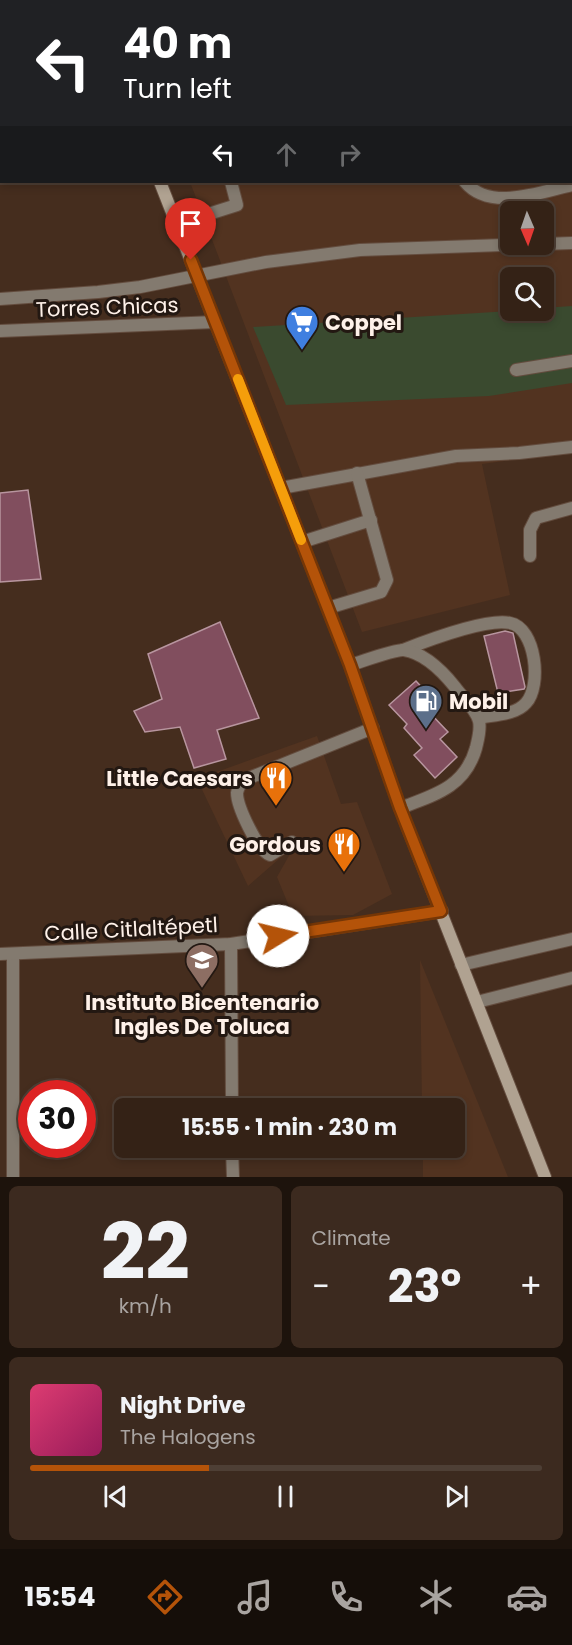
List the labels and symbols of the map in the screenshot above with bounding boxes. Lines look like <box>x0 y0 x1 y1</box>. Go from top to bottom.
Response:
pin <box>165 198 216 260</box>
north arrow <box>500 201 554 255</box>
street label: Torres Chicas <box>35 290 179 324</box>
supermarket icon: Coppel <box>284 304 320 351</box>
place label: Coppel <box>325 308 402 337</box>
fuel station icon: Mobil <box>408 683 444 730</box>
place label: Mobil <box>449 687 508 716</box>
restaurant icon: Little Caesars <box>258 760 294 807</box>
place label: Little Caesars <box>106 764 253 793</box>
restaurant icon: Gordous <box>326 826 362 873</box>
place label: Gordous <box>229 830 321 859</box>
position arrow <box>246 904 310 968</box>
street label: Calle Citlaltépetl <box>44 910 218 948</box>
school or university icon: Instituto Bicentenario Ingles De Toluca <box>184 942 220 989</box>
place label: Instituto Bicentenario Ingles De Toluca <box>85 988 319 1041</box>
speed limit sign: 30 <box>18 1080 96 1158</box>

